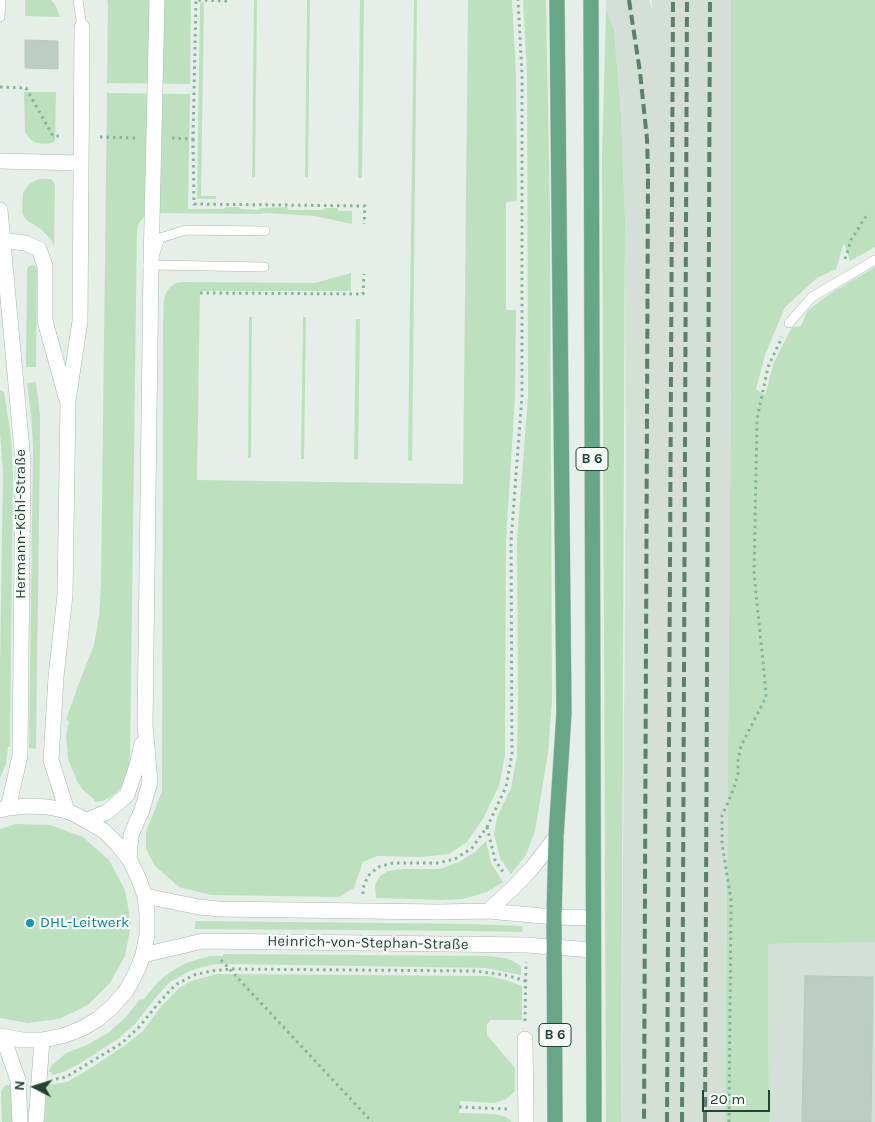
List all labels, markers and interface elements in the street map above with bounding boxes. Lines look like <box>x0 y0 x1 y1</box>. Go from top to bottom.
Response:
road number: B 6 <box>576 448 608 470</box>
street label: Hermann-Köhl-Straße <box>12 449 30 599</box>
place label: DHL-Leitwerk <box>40 914 129 932</box>
marker: DHL-Leitwerk <box>24 917 36 929</box>
street label: Heinrich-von-Stephan-Straße <box>267 932 469 954</box>
road number: B 6 <box>539 1024 571 1046</box>
north arrow <box>10 1062 60 1112</box>
text: N <box>11 1080 28 1091</box>
scale bar <box>705 1080 772 1112</box>
text: 20 m <box>710 1090 745 1108</box>

